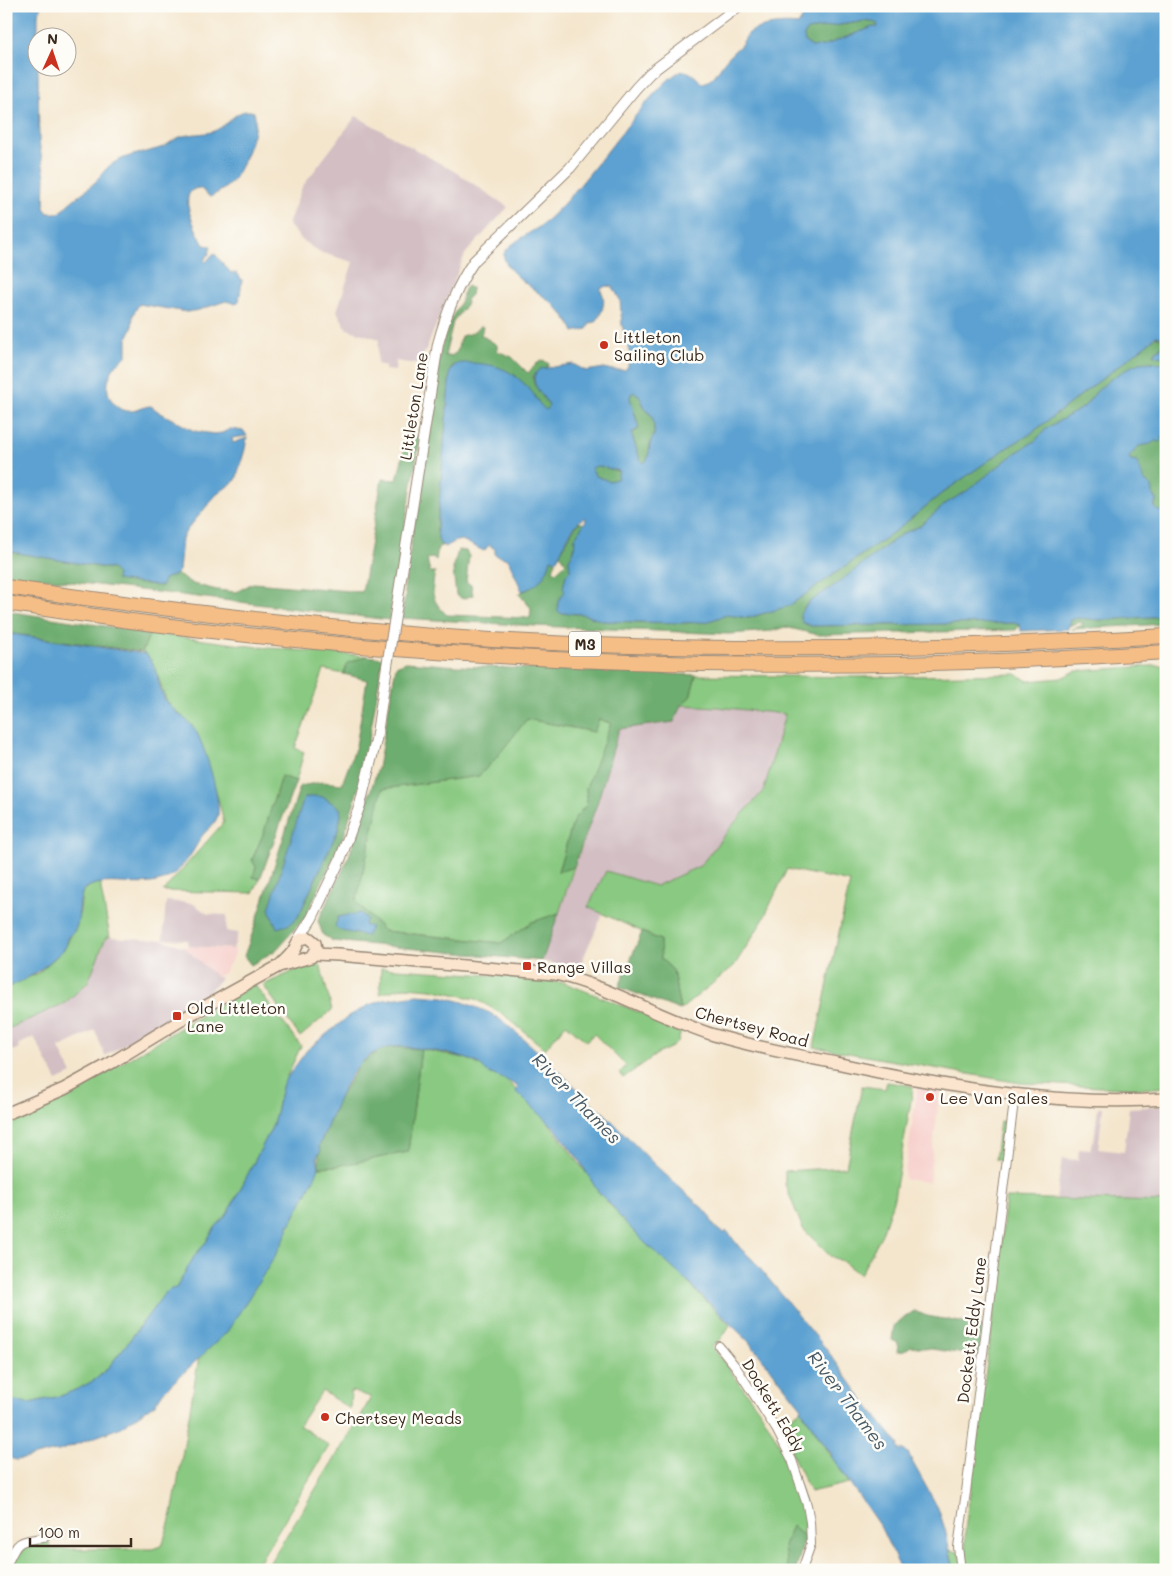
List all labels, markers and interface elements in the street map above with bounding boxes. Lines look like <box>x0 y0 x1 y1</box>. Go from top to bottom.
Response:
north arrow <box>28 28 78 78</box>
text: N <box>47 29 59 48</box>
place label: Littleton Sailing Club <box>614 326 704 365</box>
marker: Littleton Sailing Club <box>598 339 610 351</box>
street label: Littleton Lane <box>394 351 432 461</box>
road number: M3 <box>569 632 601 656</box>
place label: Range Villas <box>537 956 631 977</box>
marker: Range Villas <box>521 960 533 972</box>
place label: Old Littleton Lane <box>187 997 286 1036</box>
street label: Chertsey Road <box>693 1001 811 1051</box>
marker: Old Littleton Lane <box>171 1010 183 1022</box>
water label: River Thames <box>527 1047 627 1149</box>
place label: Lee Van Sales <box>940 1087 1048 1108</box>
marker: Lee Van Sales <box>924 1091 936 1103</box>
street label: Dockett Eddy Lane <box>952 1255 990 1405</box>
water label: River Thames <box>803 1346 893 1454</box>
street label: Dockett Eddy <box>738 1354 810 1456</box>
place label: Chertsey Meads <box>335 1407 462 1428</box>
marker: Chertsey Meads <box>319 1411 331 1423</box>
scale bar <box>30 1516 131 1548</box>
text: 100 m <box>38 1522 80 1542</box>

